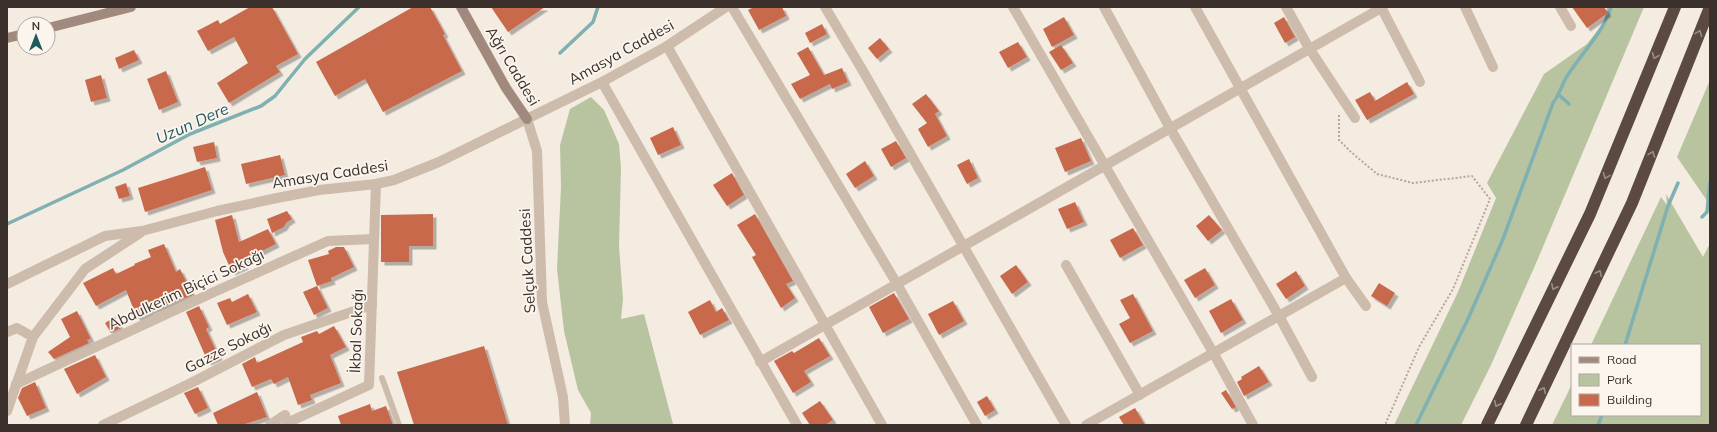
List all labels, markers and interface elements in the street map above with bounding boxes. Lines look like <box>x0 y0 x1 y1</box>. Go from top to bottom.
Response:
street label: Amasya Caddesi <box>565 15 677 89</box>
north arrow <box>16 16 56 56</box>
text: N <box>32 19 40 33</box>
street label: Ağrı Caddesi <box>482 23 544 109</box>
one-way arrow <box>1695 29 1703 36</box>
one-way arrow <box>1651 53 1659 60</box>
water label: Uzun Dere <box>152 98 232 148</box>
one-way arrow <box>1647 150 1655 157</box>
street label: Amasya Caddesi <box>271 155 389 193</box>
one-way arrow <box>1602 173 1610 180</box>
street label: Selçuk Caddesi <box>515 208 539 314</box>
street label: Abdulkerim Biçici Sokağı <box>105 244 267 334</box>
one-way arrow <box>1594 269 1602 277</box>
one-way arrow <box>1552 283 1559 290</box>
street label: İkbal Sokağı <box>345 289 367 373</box>
street label: Gazze Sokağı <box>182 317 274 377</box>
legend <box>1571 344 1701 416</box>
text: Road <box>1607 352 1636 367</box>
text: Park <box>1607 372 1633 387</box>
one-way arrow <box>1538 387 1546 394</box>
text: Building <box>1607 392 1652 407</box>
one-way arrow <box>1494 400 1502 407</box>

